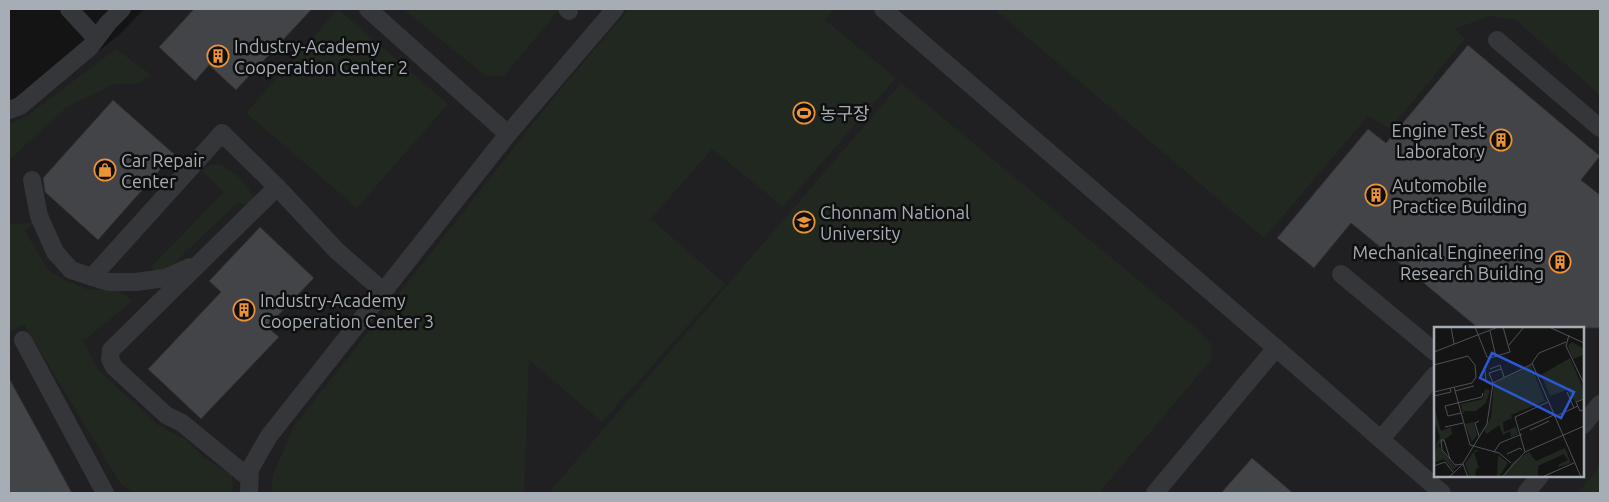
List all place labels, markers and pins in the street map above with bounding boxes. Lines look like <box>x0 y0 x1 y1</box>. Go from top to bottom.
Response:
place label: Industry-Academy Cooperation Center 2 <box>234 36 408 77</box>
building icon: Industry-Academy Cooperation Center 2 <box>206 44 230 68</box>
sports icon: 농구장 <box>792 101 816 125</box>
place label: 농구장 <box>820 103 870 123</box>
place label: Engine Test Laboratory <box>1392 120 1485 161</box>
building icon: Engine Test Laboratory <box>1489 128 1513 152</box>
place label: Car Repair Center <box>121 150 205 191</box>
shop icon: Car Repair Center <box>93 158 117 182</box>
place label: Automobile Practice Building <box>1392 175 1527 216</box>
building icon: Automobile Practice Building <box>1364 183 1388 207</box>
place label: Chonnam National University <box>820 202 970 243</box>
school or university icon: Chonnam National University <box>792 210 816 234</box>
place label: Mechanical Engineering Research Building <box>1352 242 1544 283</box>
building icon: Mechanical Engineering Research Building <box>1548 250 1572 274</box>
place label: Industry-Academy Cooperation Center 3 <box>260 290 434 331</box>
building icon: Industry-Academy Cooperation Center 3 <box>232 298 256 322</box>

